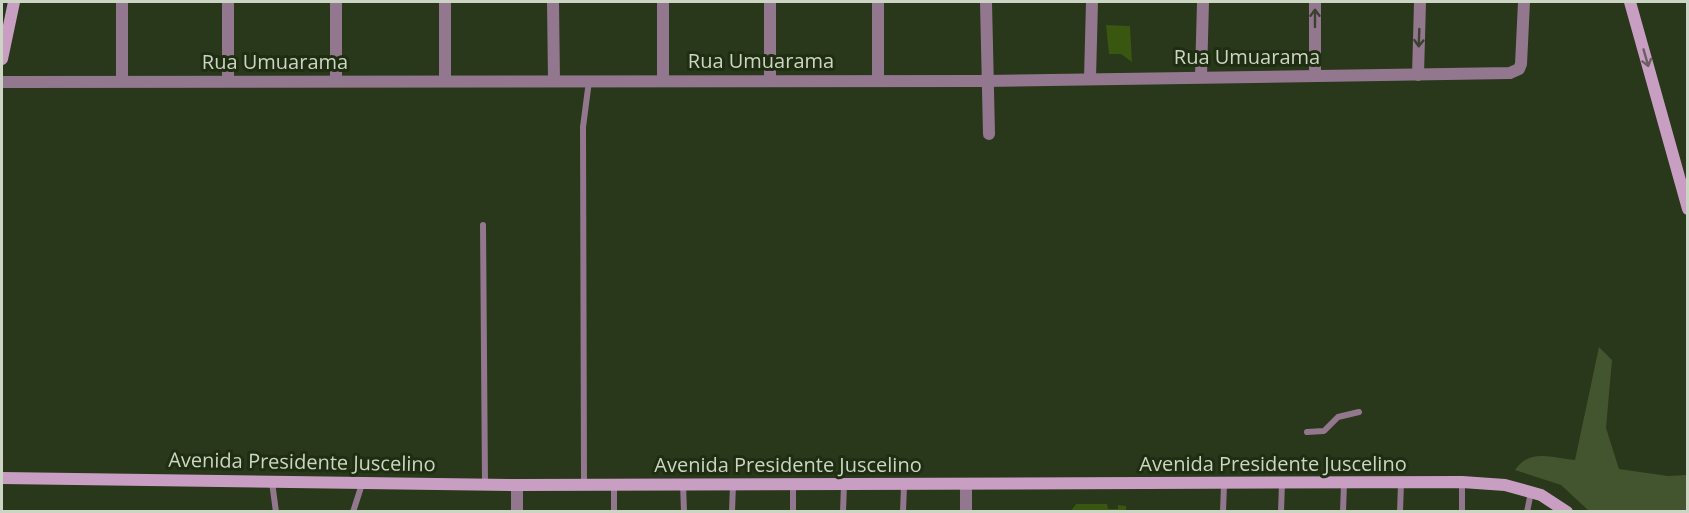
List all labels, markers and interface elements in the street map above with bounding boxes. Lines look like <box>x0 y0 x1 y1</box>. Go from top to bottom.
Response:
one-way arrow <box>1309 8 1321 28</box>
one-way arrow <box>1413 28 1424 48</box>
street label: Rua Umuarama <box>1174 43 1320 70</box>
street label: Rua Umuarama <box>688 47 834 74</box>
street label: Rua Umuarama <box>202 48 348 75</box>
one-way arrow <box>1640 48 1652 67</box>
street label: Avenida Presidente Juscelino <box>168 446 436 477</box>
street label: Avenida Presidente Juscelino <box>1139 450 1407 477</box>
street label: Avenida Presidente Juscelino <box>654 451 922 478</box>

